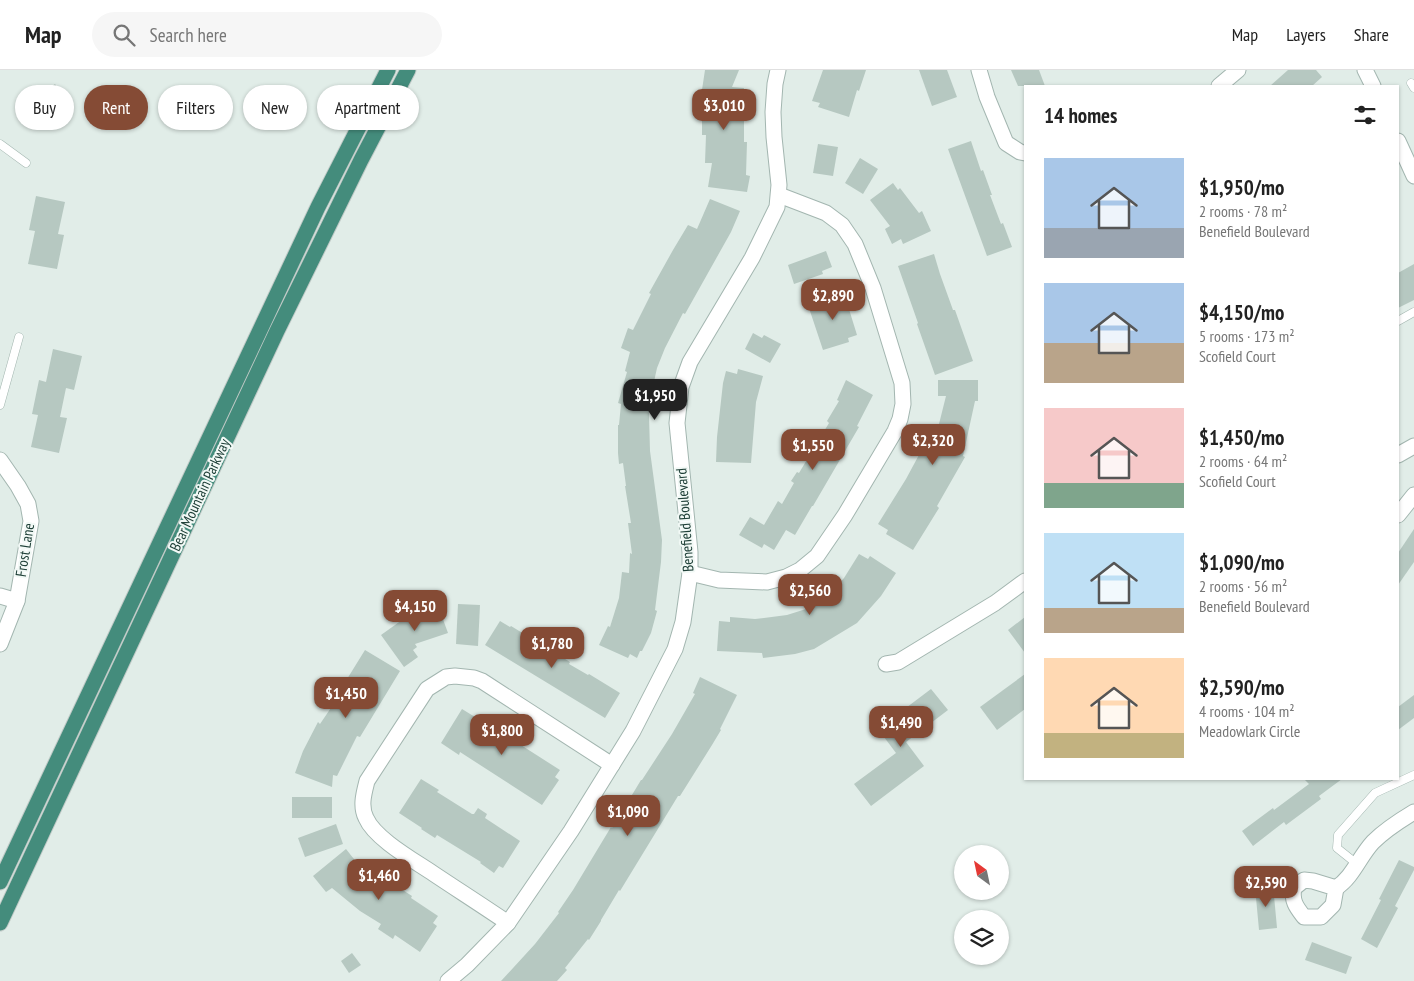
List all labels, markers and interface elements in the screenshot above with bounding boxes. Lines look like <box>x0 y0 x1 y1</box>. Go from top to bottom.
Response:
search box <box>92 12 442 57</box>
text: Map <box>25 19 62 50</box>
icon: search <box>110 21 138 49</box>
text: Search here <box>150 23 227 47</box>
text: Map <box>1232 23 1258 46</box>
text: Layers <box>1286 23 1326 46</box>
text: Share <box>1354 23 1389 46</box>
chip: Buy <box>15 85 74 130</box>
chip: Rent <box>84 85 148 130</box>
chip: Filters <box>158 85 233 130</box>
chip: New <box>243 85 307 130</box>
chip: Apartment <box>317 85 419 130</box>
pin: $3,010 <box>683 88 765 131</box>
text: $3,010 <box>703 95 745 115</box>
icon: filters <box>1351 101 1379 129</box>
text: 14 homes <box>1044 102 1117 129</box>
text: $1,950/mo <box>1199 174 1284 201</box>
icon: home <box>1084 178 1144 238</box>
text: 2 rooms · 78 m² <box>1199 201 1287 221</box>
text: Benefield Boulevard <box>1199 221 1310 241</box>
pin: $2,890 <box>792 278 874 321</box>
text: $2,890 <box>812 285 854 305</box>
text: $4,150/mo <box>1199 299 1284 326</box>
icon: home <box>1084 303 1144 363</box>
text: 5 rooms · 173 m² <box>1199 326 1295 346</box>
text: Scofield Court <box>1199 346 1276 366</box>
pin: $1,950 <box>614 378 696 421</box>
text: $1,950 <box>634 385 676 405</box>
pin: $2,320 <box>892 424 974 466</box>
text: $1,450/mo <box>1199 424 1284 451</box>
pin: $1,550 <box>772 428 854 471</box>
icon: home <box>1084 428 1144 488</box>
text: $2,320 <box>912 430 954 450</box>
street label: Bear Mountain Parkway <box>165 435 234 554</box>
text: $1,550 <box>792 435 834 455</box>
text: 2 rooms · 64 m² <box>1199 451 1287 471</box>
street label: Benefield Boulevard <box>671 468 698 573</box>
text: Scofield Court <box>1199 471 1276 491</box>
street label: Frost Lane <box>11 522 38 578</box>
text: $1,090/mo <box>1199 549 1284 576</box>
icon: home <box>1084 553 1144 613</box>
pin: $2,560 <box>769 574 851 616</box>
text: 2 rooms · 56 m² <box>1199 576 1287 596</box>
text: $2,560 <box>789 580 831 600</box>
pin: $4,150 <box>374 590 456 632</box>
text: $4,150 <box>394 596 436 616</box>
text: Benefield Boulevard <box>1199 596 1310 616</box>
pin: $1,780 <box>511 626 593 669</box>
text: $1,780 <box>531 633 573 653</box>
text: $2,590/mo <box>1199 674 1284 701</box>
pin: $1,450 <box>305 676 387 719</box>
icon: home <box>1084 678 1144 738</box>
text: $1,450 <box>325 683 367 703</box>
text: 4 rooms · 104 m² <box>1199 701 1295 721</box>
pin: $1,490 <box>860 706 942 748</box>
text: $1,490 <box>880 712 922 732</box>
pin: $1,800 <box>461 714 543 756</box>
text: $1,800 <box>481 720 523 740</box>
text: Meadowlark Circle <box>1199 721 1300 741</box>
pin: $1,090 <box>587 794 669 837</box>
text: $1,090 <box>607 801 649 821</box>
north arrow <box>954 845 1009 900</box>
map controls <box>954 845 1009 965</box>
pin: $1,460 <box>338 858 420 901</box>
text: $1,460 <box>358 865 400 885</box>
pin: $2,590 <box>1225 866 1307 908</box>
text: $2,590 <box>1245 872 1287 892</box>
button: layers <box>954 910 1009 965</box>

